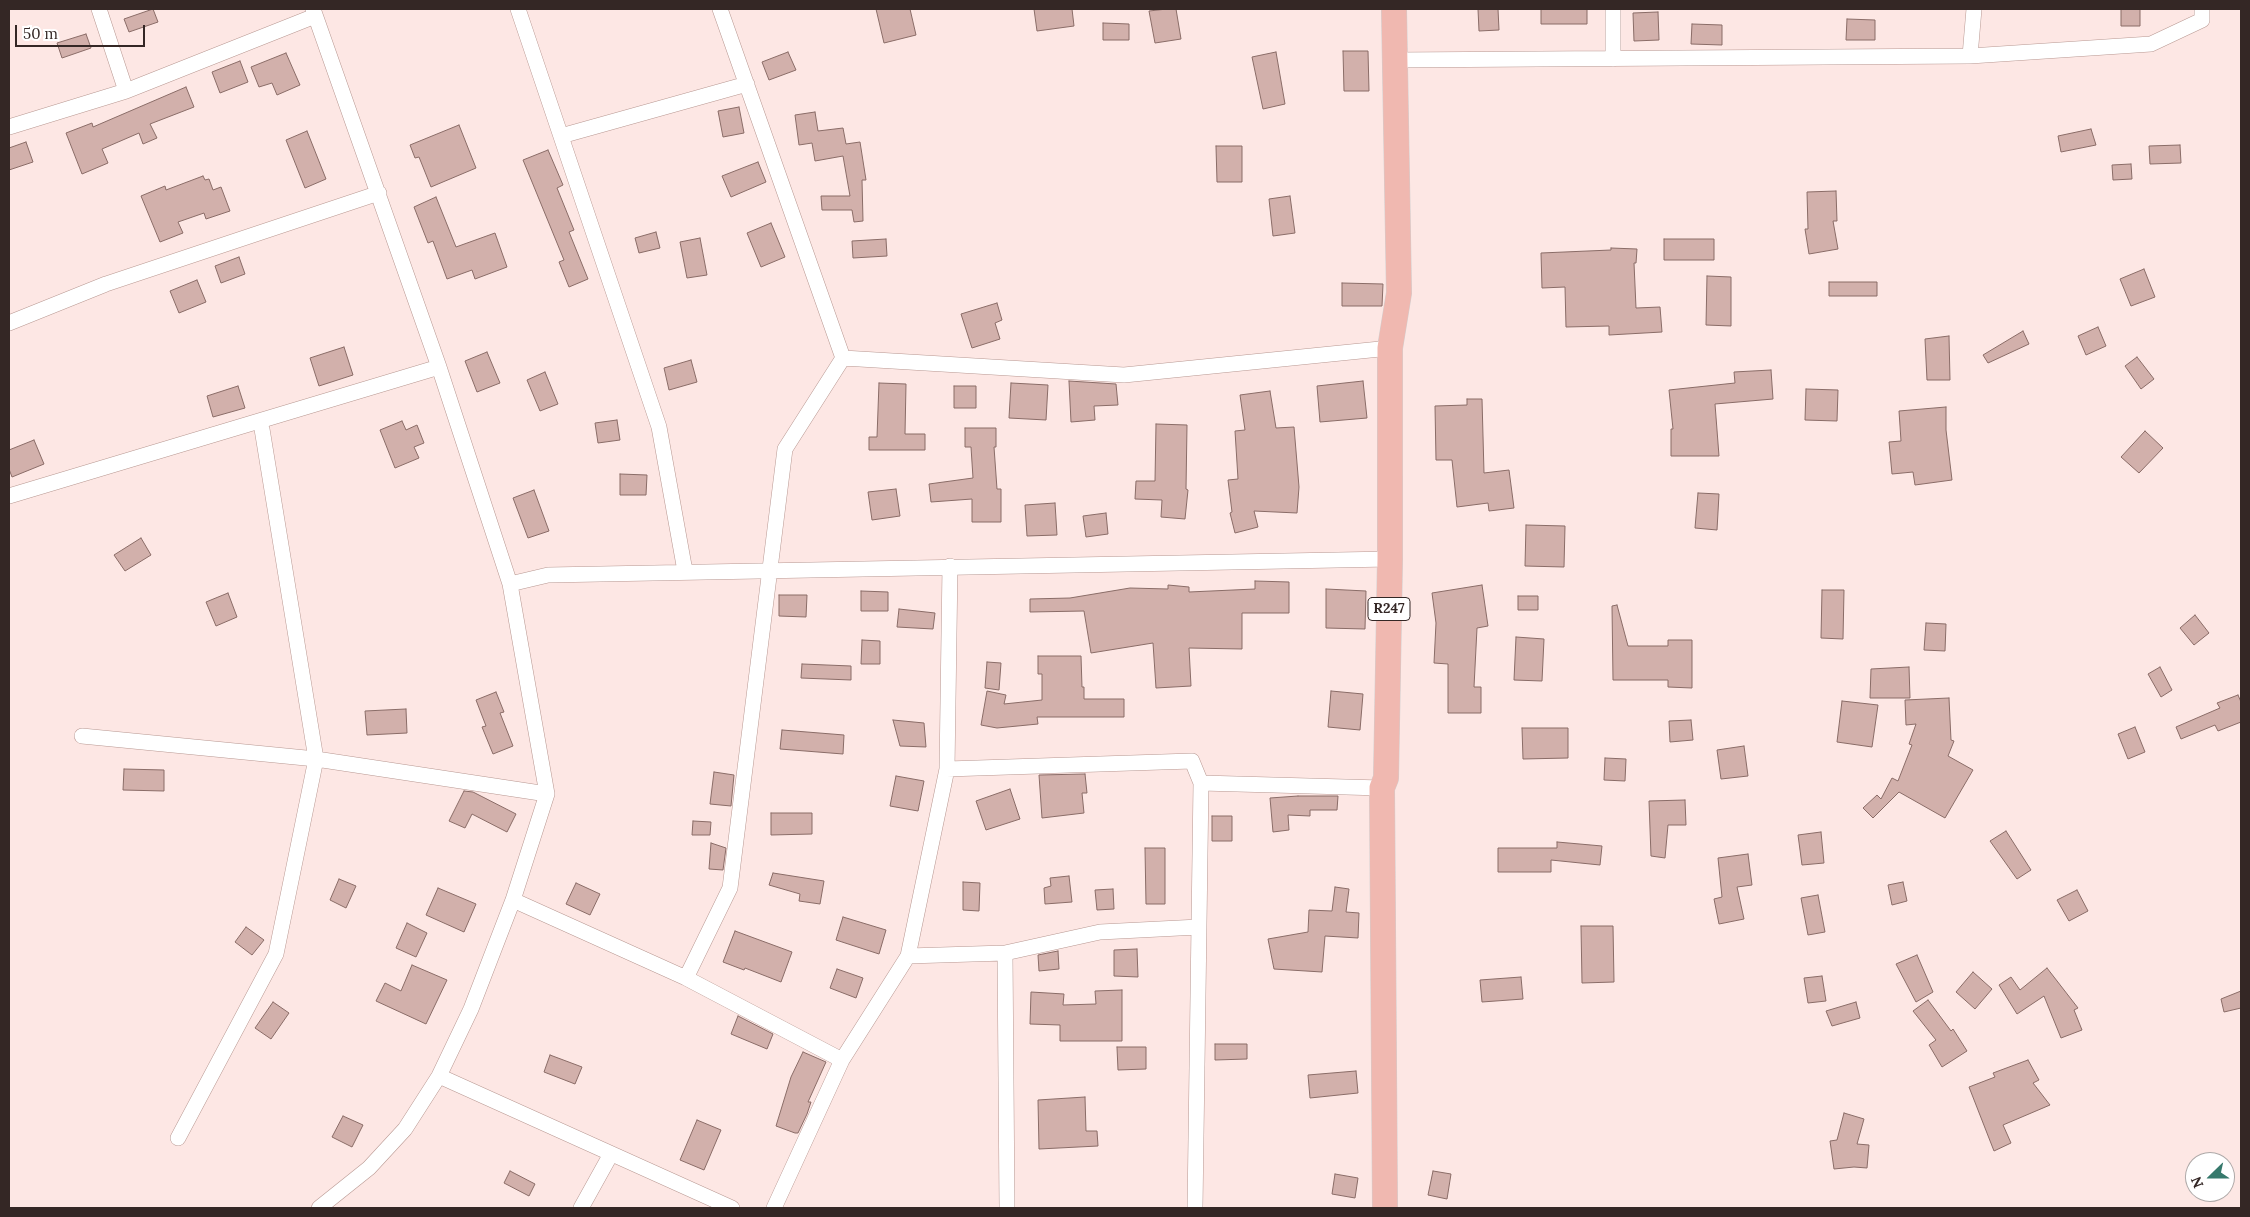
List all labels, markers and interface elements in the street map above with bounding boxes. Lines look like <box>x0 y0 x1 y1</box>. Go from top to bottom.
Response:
scale bar <box>18 15 148 47</box>
text: 50 m <box>23 24 58 43</box>
road number: R247 <box>1368 598 1410 620</box>
north arrow <box>2185 1152 2235 1202</box>
text: N <box>2187 1174 2207 1191</box>

